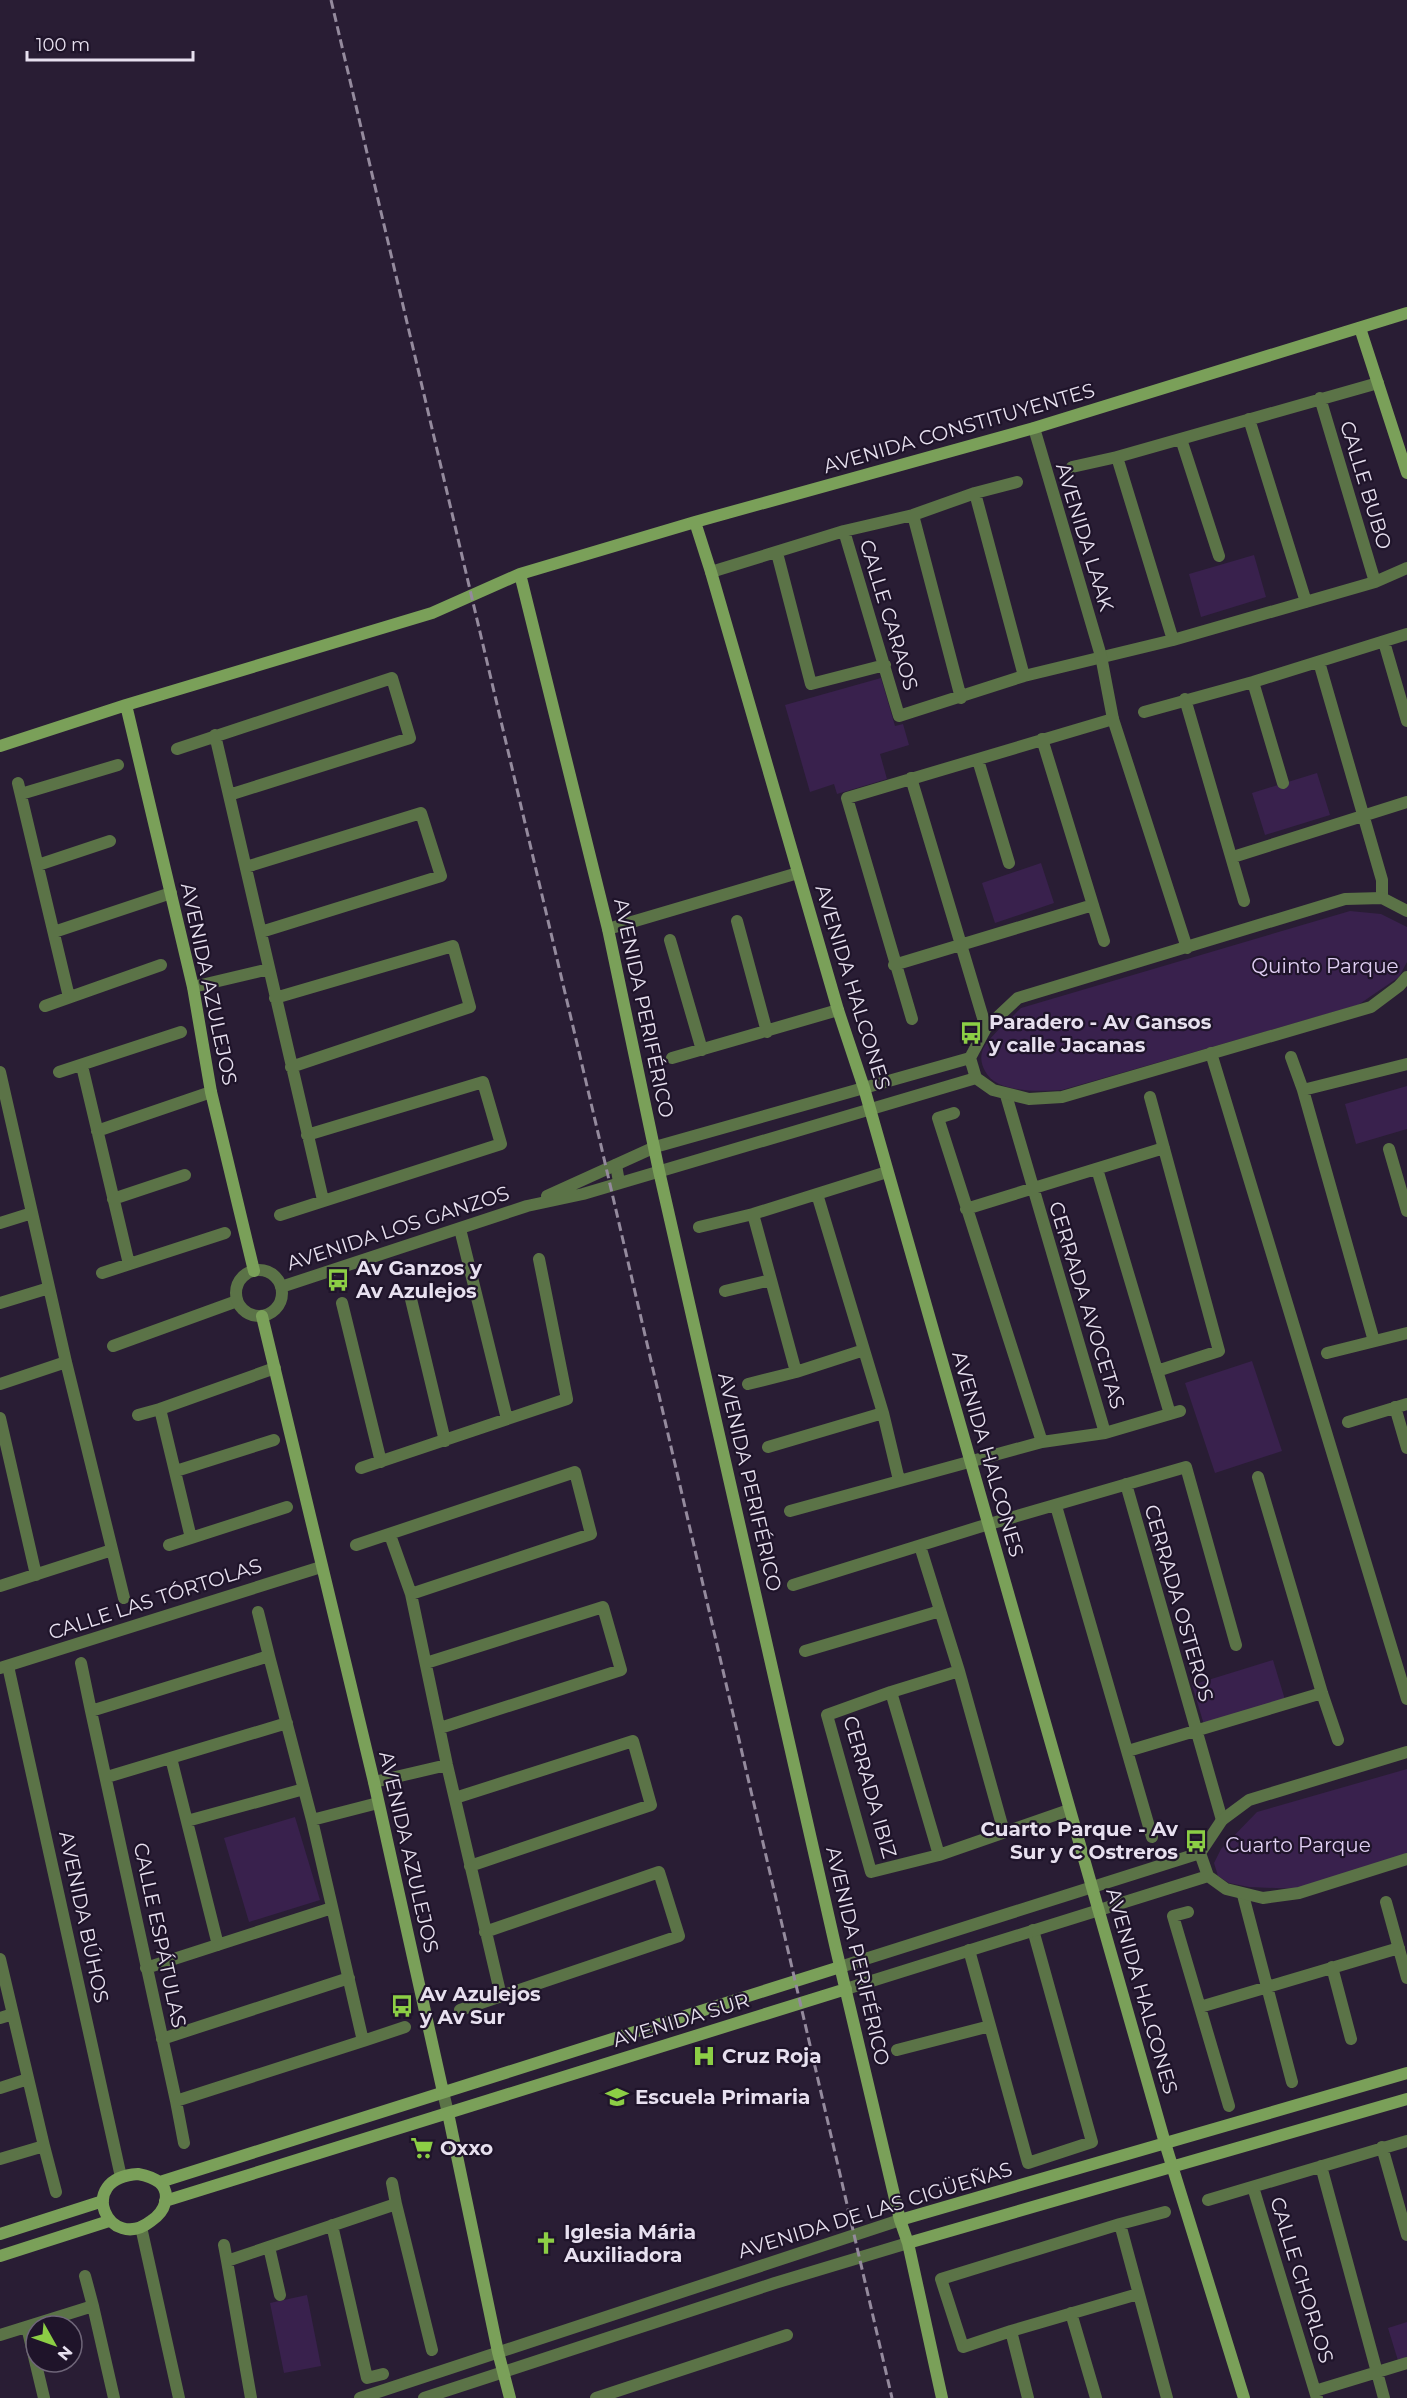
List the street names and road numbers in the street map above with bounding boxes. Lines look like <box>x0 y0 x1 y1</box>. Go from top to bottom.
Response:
street label: AVENIDA CONSTITUYENTES <box>821 378 1097 478</box>
street label: CALLE BUBO <box>1335 418 1397 552</box>
street label: AVENIDA LAAK <box>1051 460 1119 615</box>
street label: CALLE CARAOS <box>855 537 923 693</box>
street label: AVENIDA AZULEJOS <box>176 881 242 1087</box>
street label: AVENIDA HALCONES <box>810 882 896 1092</box>
street label: AVENIDA PERIFÉRICO <box>609 896 679 1120</box>
street label: AVENIDA LOS GANZOS <box>284 1181 512 1275</box>
street label: CERRADA AVOCETAS <box>1044 1198 1130 1412</box>
street label: AVENIDA HALCONES <box>947 1348 1029 1560</box>
street label: AVENIDA PERIFÉRICO <box>713 1370 787 1594</box>
street label: CERRADA OSTEROS <box>1139 1502 1219 1704</box>
street label: CALLE LAS TÓRTOLAS <box>45 1553 265 1645</box>
street label: CERRADA IBIZ <box>838 1713 902 1861</box>
street label: AVENIDA AZULEJOS <box>374 1749 444 1955</box>
street label: AVENIDA BÚHOS <box>54 1829 114 2005</box>
street label: CALLE ESPÁTULAS <box>129 1840 191 2030</box>
street label: AVENIDA PERIFÉRICO <box>821 1844 895 2068</box>
street label: AVENIDA HALCONES <box>1101 1885 1183 2097</box>
street label: AVENIDA SUR <box>610 1988 752 2052</box>
street label: AVENIDA DE LAS CIGÜEÑAS <box>735 2157 1015 2263</box>
street label: CALLE CHORLOS <box>1265 2194 1339 2366</box>

